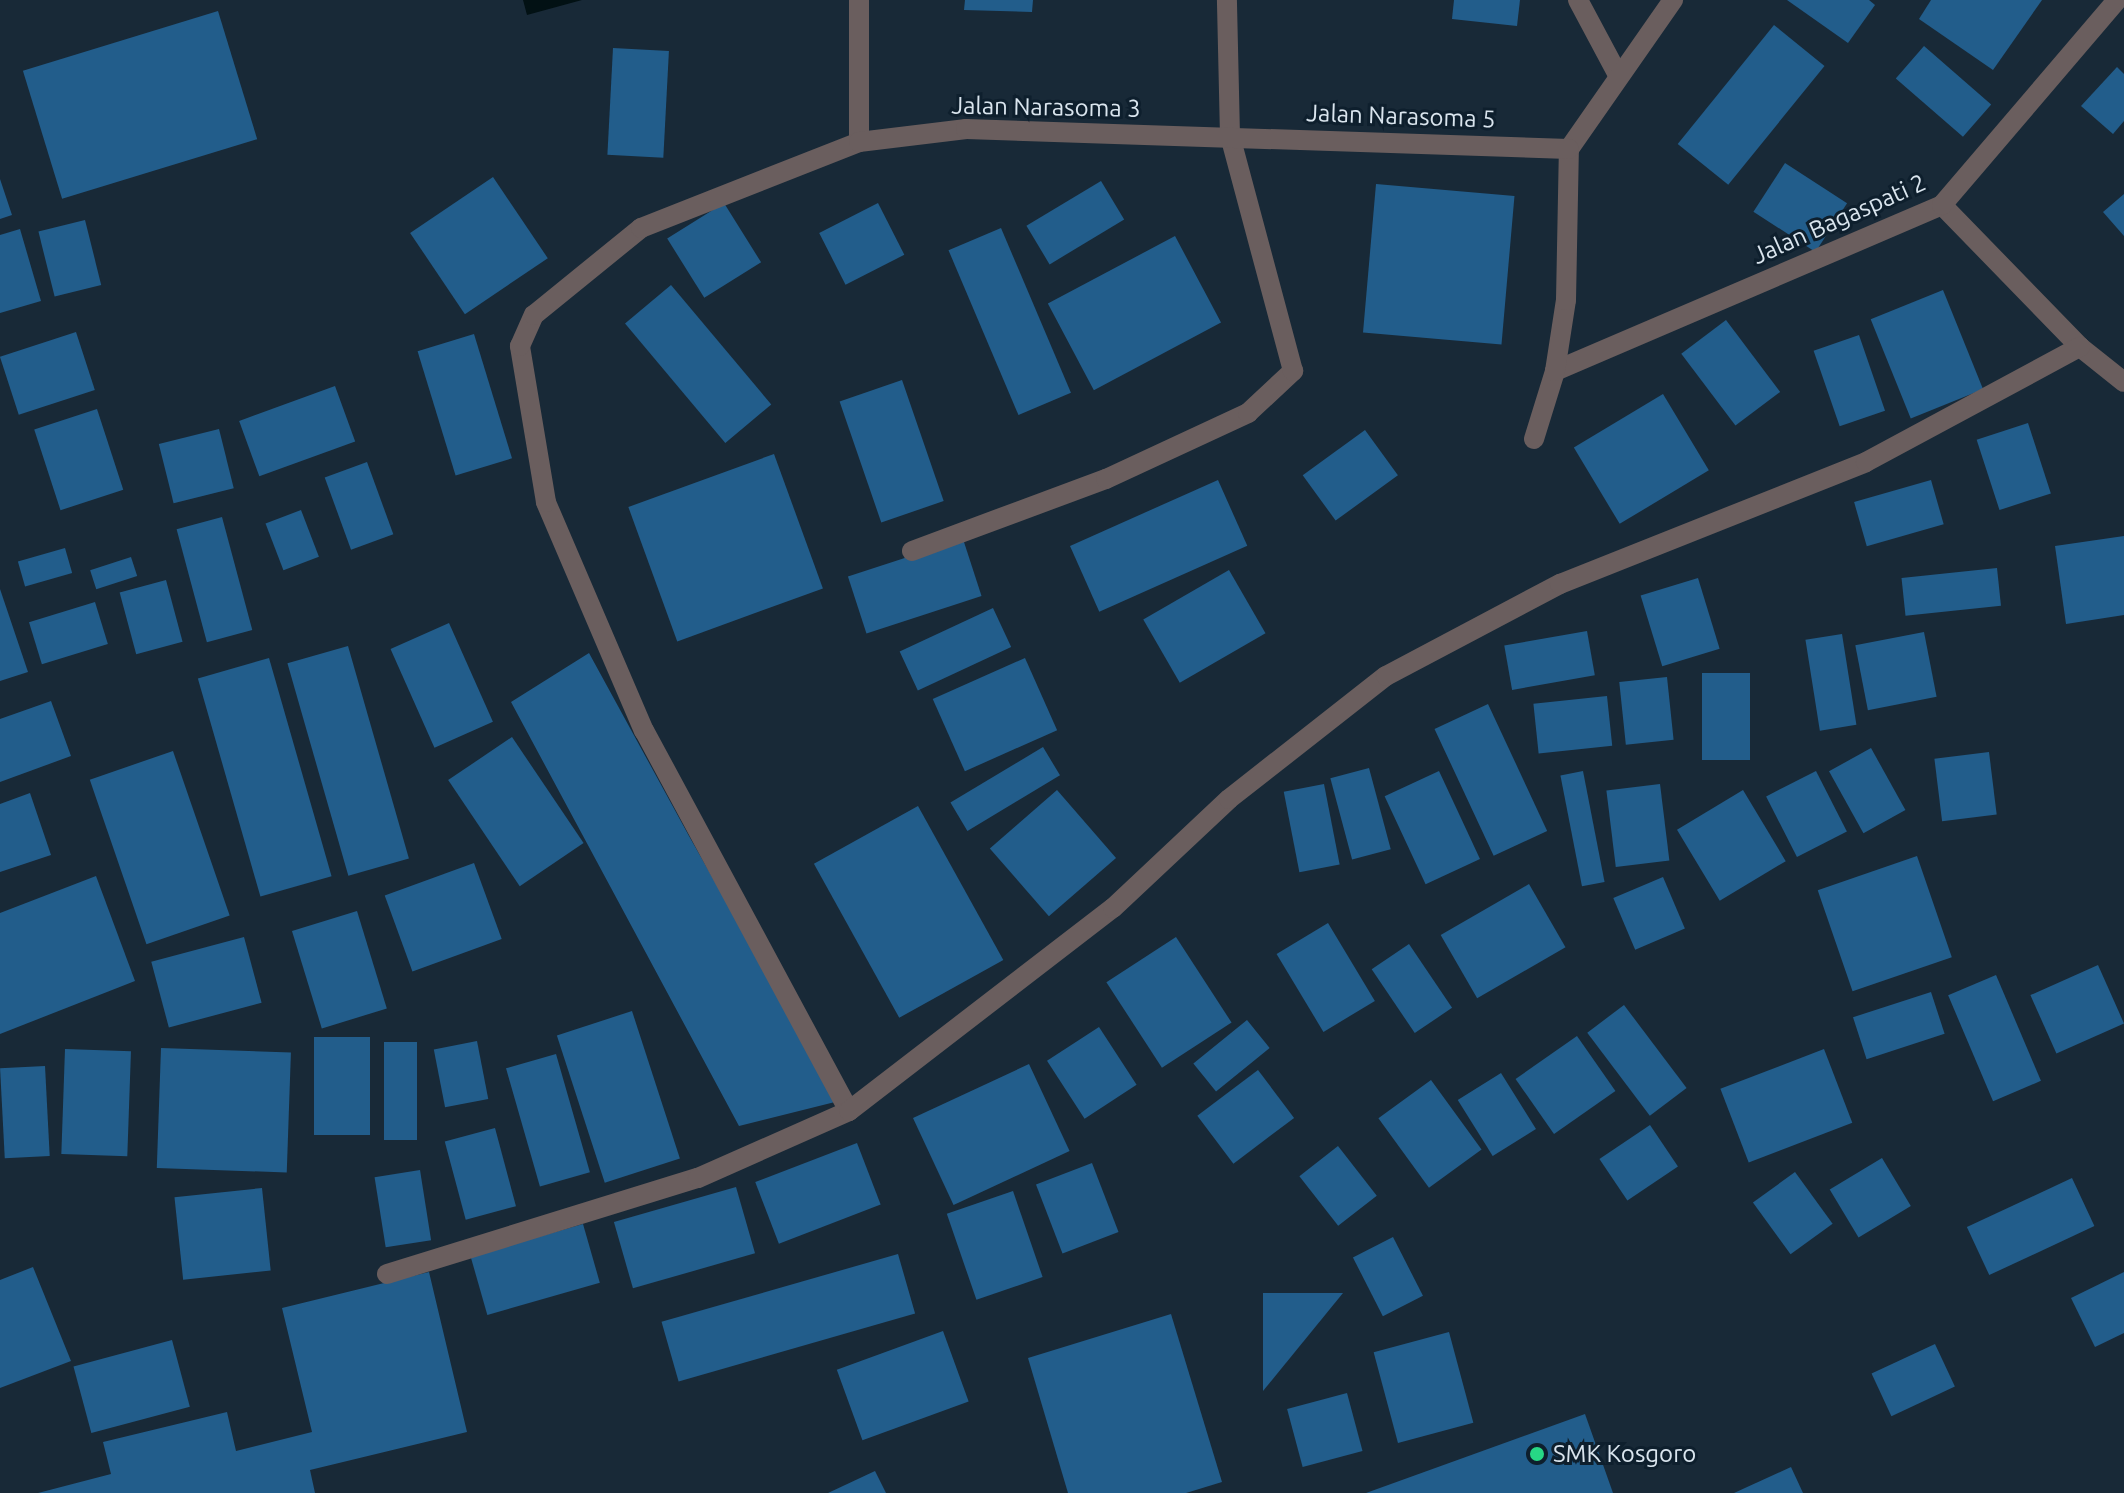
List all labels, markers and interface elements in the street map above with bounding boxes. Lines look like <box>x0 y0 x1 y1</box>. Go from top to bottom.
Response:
street label: Jalan Narasoma 3 <box>951 91 1141 123</box>
street label: Jalan Narasoma 5 <box>1306 98 1496 134</box>
street label: Jalan Bagaspati 2 <box>1748 168 1930 270</box>
place label: SMK Kosgoro <box>1553 1440 1696 1468</box>
marker: SMK Kosgoro <box>1528 1445 1546 1463</box>

